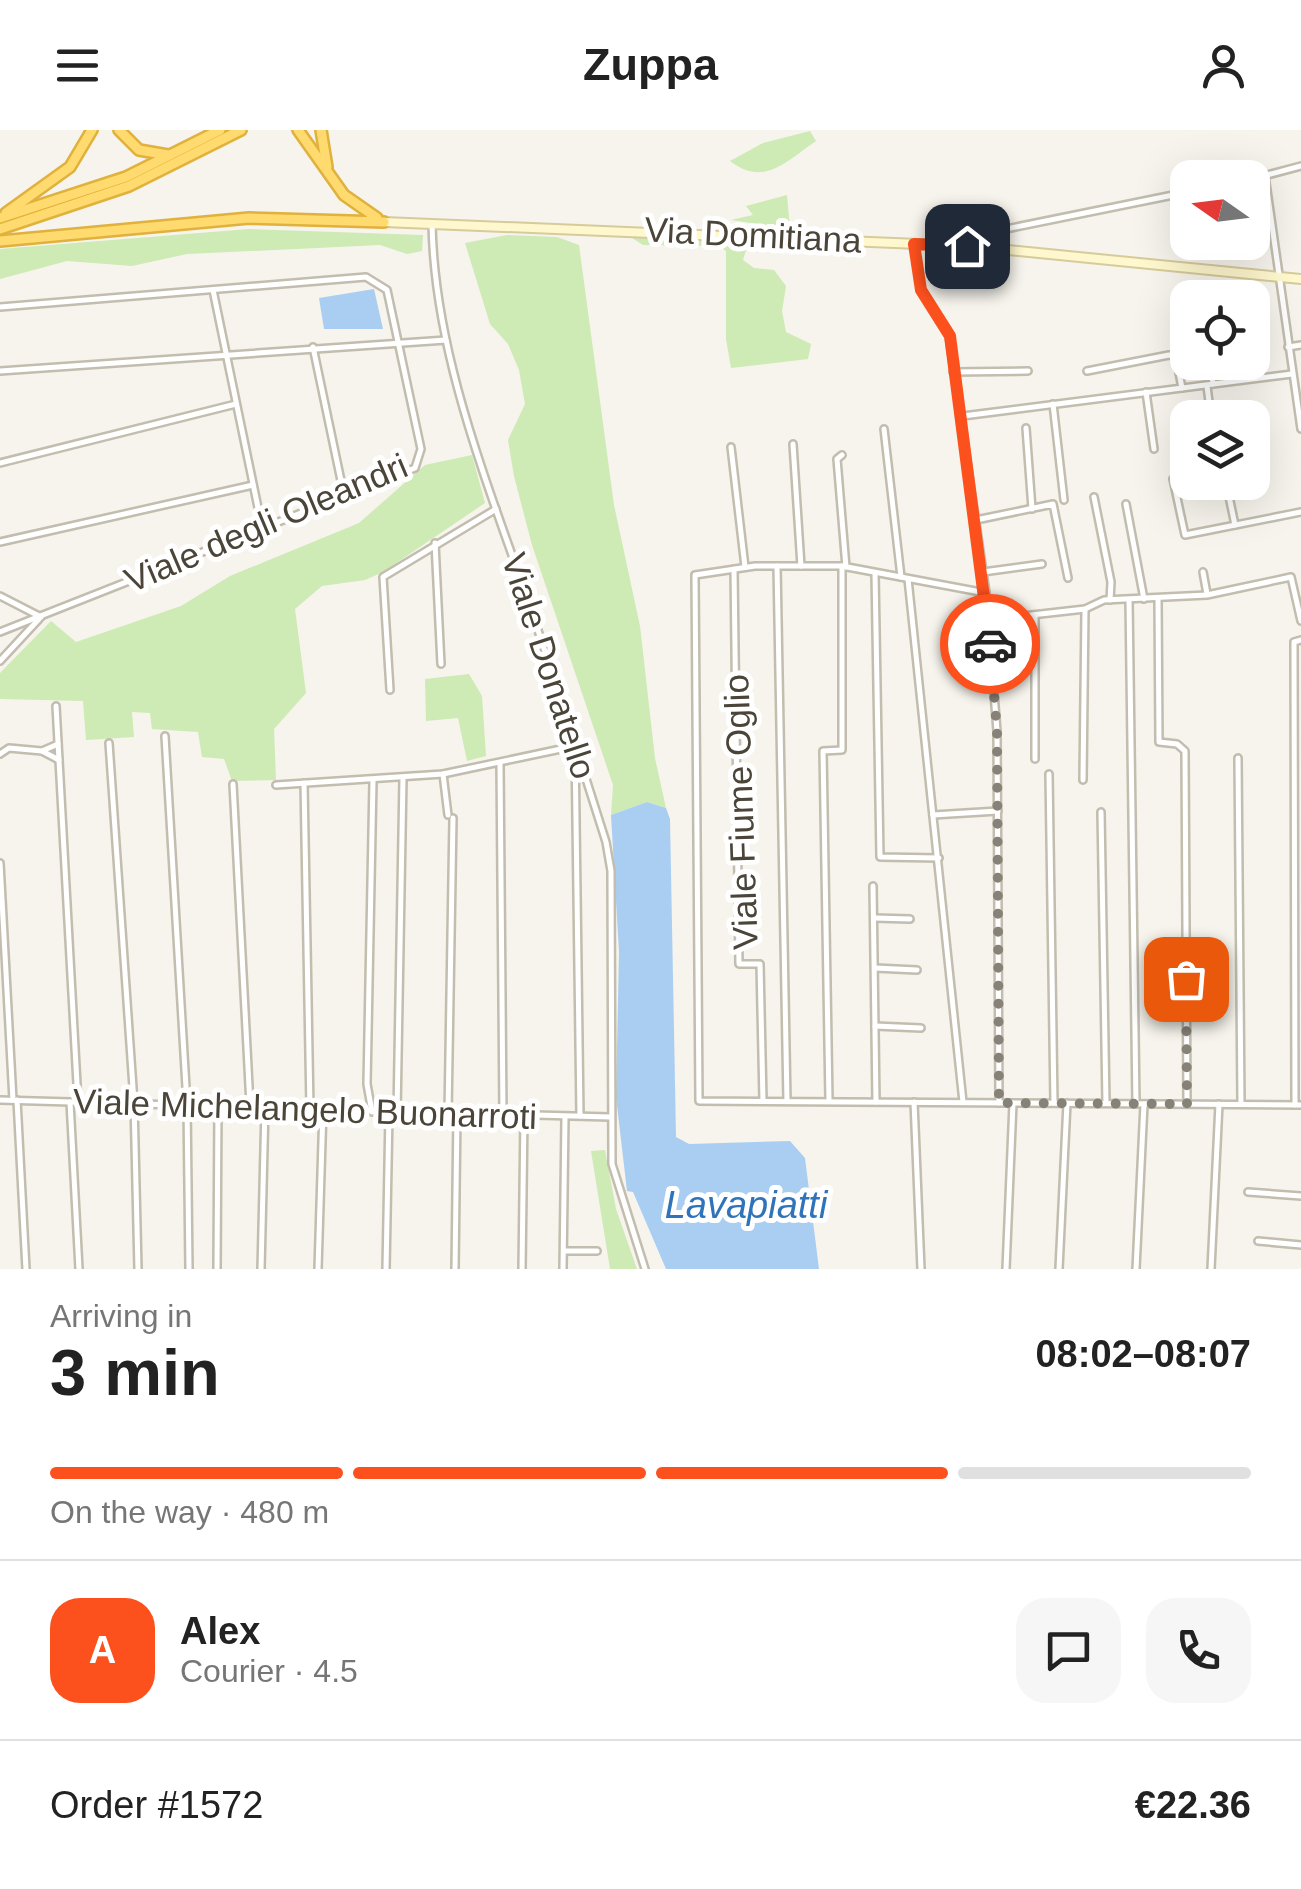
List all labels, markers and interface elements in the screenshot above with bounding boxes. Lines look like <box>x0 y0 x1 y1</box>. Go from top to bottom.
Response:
icon: menu <box>50 38 105 93</box>
icon: person <box>1196 38 1251 93</box>
text: Zuppa <box>583 39 718 90</box>
north arrow <box>1170 160 1270 260</box>
map controls <box>1170 160 1270 500</box>
pin <box>925 204 1010 289</box>
street label: Via Domitiana <box>644 209 863 260</box>
icon: home <box>940 219 995 274</box>
button: locate <box>1170 280 1270 380</box>
button: layers <box>1170 400 1270 500</box>
street label: Viale degli Oleandri <box>119 445 413 600</box>
street label: Viale Donatello <box>495 548 604 784</box>
courier <box>940 594 1040 694</box>
icon: car <box>963 617 1018 672</box>
street label: Viale Fiume Oglio <box>716 674 765 950</box>
pin <box>1144 937 1229 1022</box>
icon: bag <box>1159 952 1214 1007</box>
street label: Viale Michelangelo Buonarroti <box>72 1081 538 1136</box>
water label: Lavapiatti <box>665 1184 829 1226</box>
text: Arriving in <box>50 1298 192 1334</box>
text: 08:02–08:07 <box>1035 1333 1251 1375</box>
text: 3 min <box>50 1336 220 1409</box>
text: On the way · 480 m <box>50 1494 329 1530</box>
button: chat <box>1016 1598 1121 1703</box>
button: phone <box>1146 1598 1251 1703</box>
text: Alex <box>180 1610 260 1652</box>
text: A <box>89 1629 116 1671</box>
text: Courier · 4.5 <box>180 1653 358 1689</box>
text: Order #1572 <box>50 1784 263 1826</box>
text: €22.36 <box>1135 1784 1251 1826</box>

